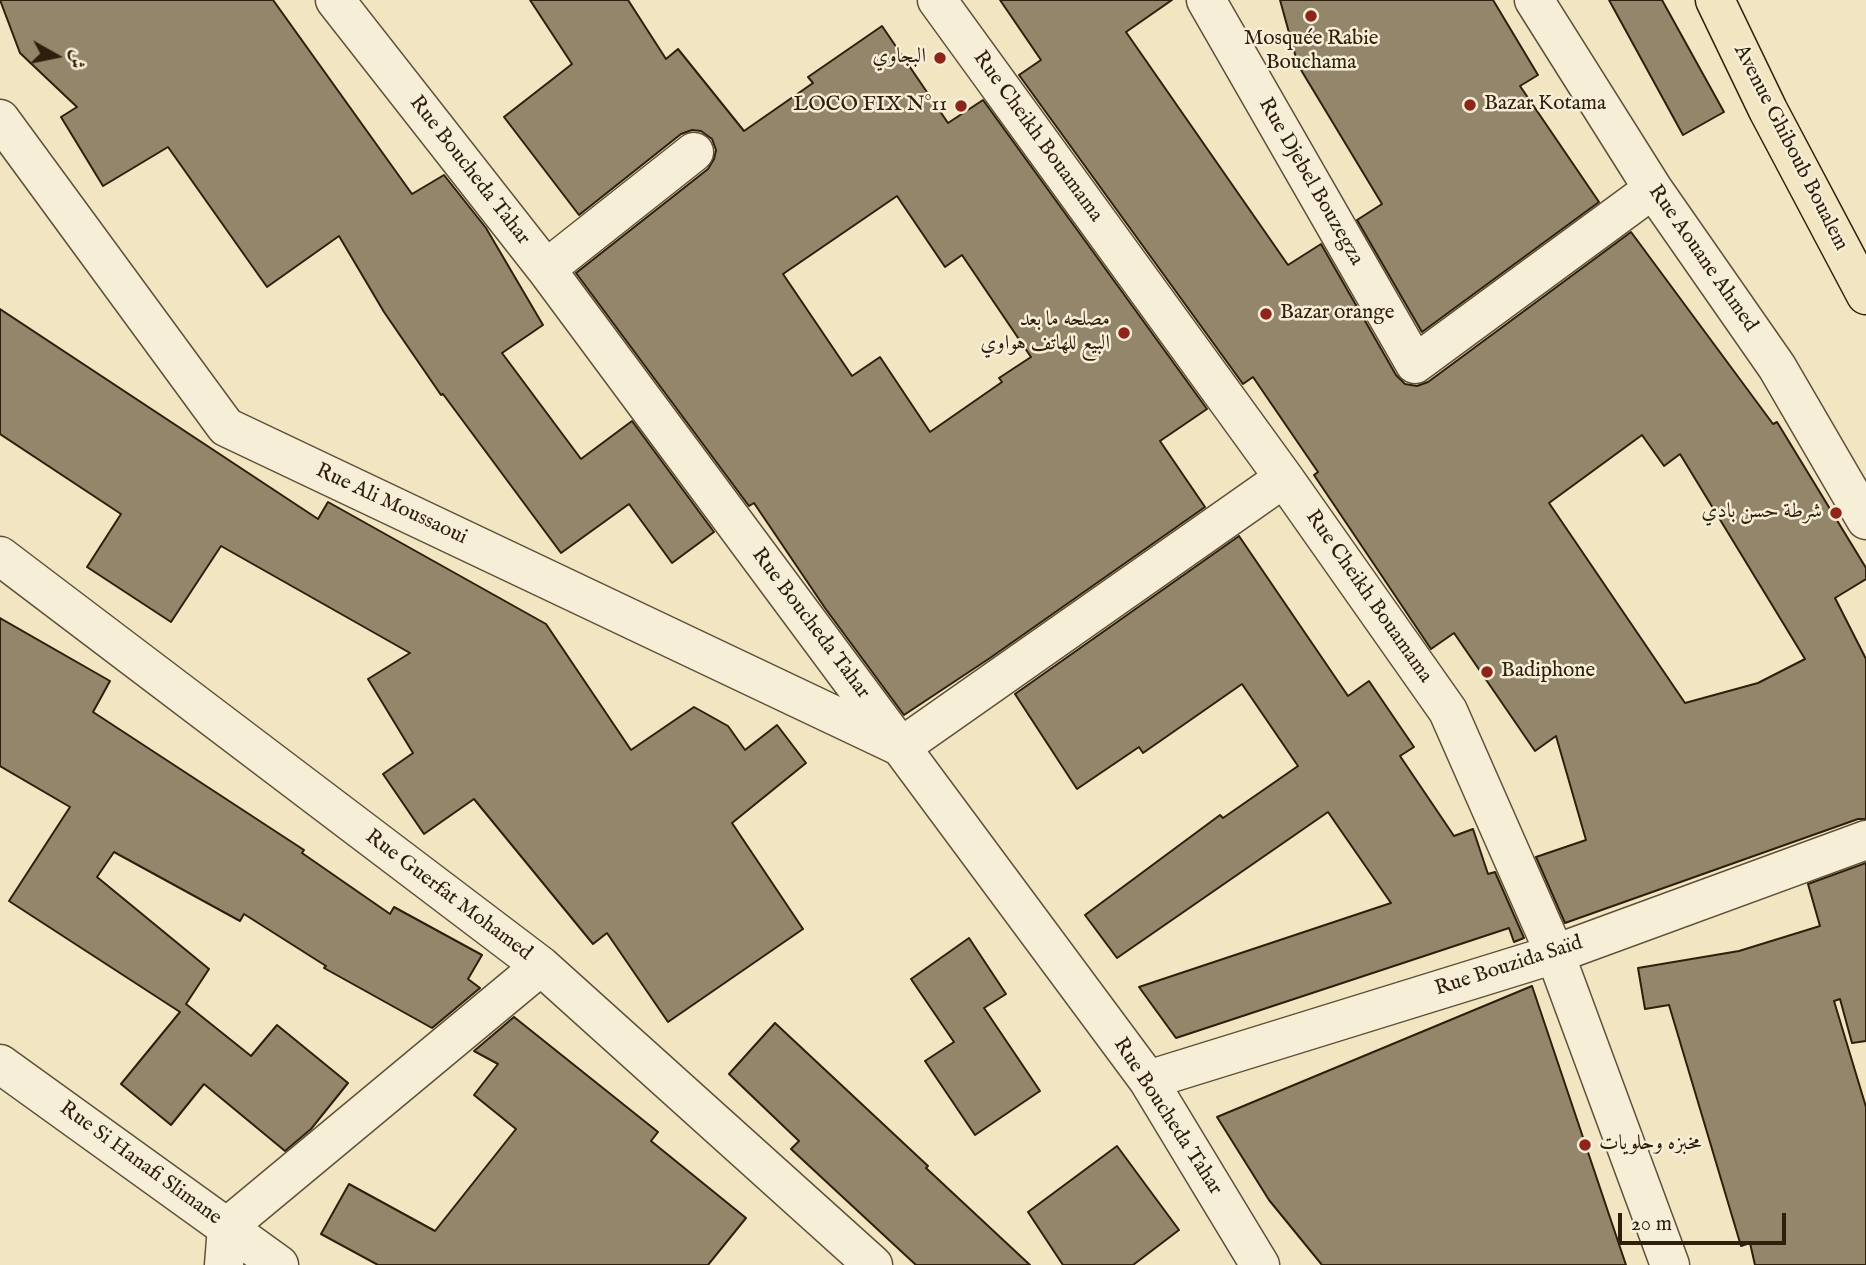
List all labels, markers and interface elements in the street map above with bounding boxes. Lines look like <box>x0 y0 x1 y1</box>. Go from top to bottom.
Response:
marker: Mosquée Rabie Bouchama <box>1303 8 1319 24</box>
north arrow <box>21 21 91 91</box>
place label: Mosquée Rabie Bouchama <box>1244 27 1378 77</box>
street label: Avenue Ghiboub Boualem <box>1727 41 1853 255</box>
place label: البجاوي <box>872 45 926 71</box>
street label: Rue Cheikh Bouamama <box>967 47 1107 227</box>
text: ش <box>63 48 90 70</box>
marker: البجاوي <box>932 50 948 66</box>
street label: Rue Boucheda Tahar <box>403 91 535 251</box>
place label: Bazar Kotama <box>1484 92 1606 118</box>
place label: LOCO FIX N°11 <box>793 93 947 119</box>
street label: Rue Djebel Bouzegza <box>1252 94 1368 270</box>
marker: Bazar Kotama <box>1462 97 1478 113</box>
marker: LOCO FIX N°11 <box>953 98 969 114</box>
street label: Rue Aouane Ahmed <box>1642 180 1762 338</box>
place label: Bazar orange <box>1280 301 1394 327</box>
marker: Bazar orange <box>1258 306 1274 322</box>
place label: مصلحه ما بعد البيع للهاتف هواوي <box>980 308 1110 358</box>
marker: مصلحه ما بعد البيع للهاتف هواوي <box>1116 325 1132 341</box>
street label: Rue Ali Moussaoui <box>311 459 471 551</box>
place label: شرطة حسن بادي <box>1701 500 1822 526</box>
marker: شرطة حسن بادي <box>1828 505 1844 521</box>
street label: Rue Cheikh Bouamama <box>1299 506 1437 688</box>
street label: Rue Boucheda Tahar <box>745 544 875 704</box>
place label: Badiphone <box>1501 659 1595 685</box>
marker: Badiphone <box>1479 664 1495 680</box>
street label: Rue Guerfat Mohamed <box>360 825 536 967</box>
street label: Rue Bouzida Saïd <box>1432 931 1586 1003</box>
street label: Rue Boucheda Tahar <box>1107 1034 1227 1200</box>
street label: Rue Si Hanafi Slimane <box>54 1097 226 1231</box>
place label: مخبزه وحلويات <box>1599 1132 1701 1158</box>
marker: مخبزه وحلويات <box>1577 1137 1593 1153</box>
scale bar <box>1621 1198 1789 1242</box>
text: 20 m <box>1631 1211 1672 1238</box>

